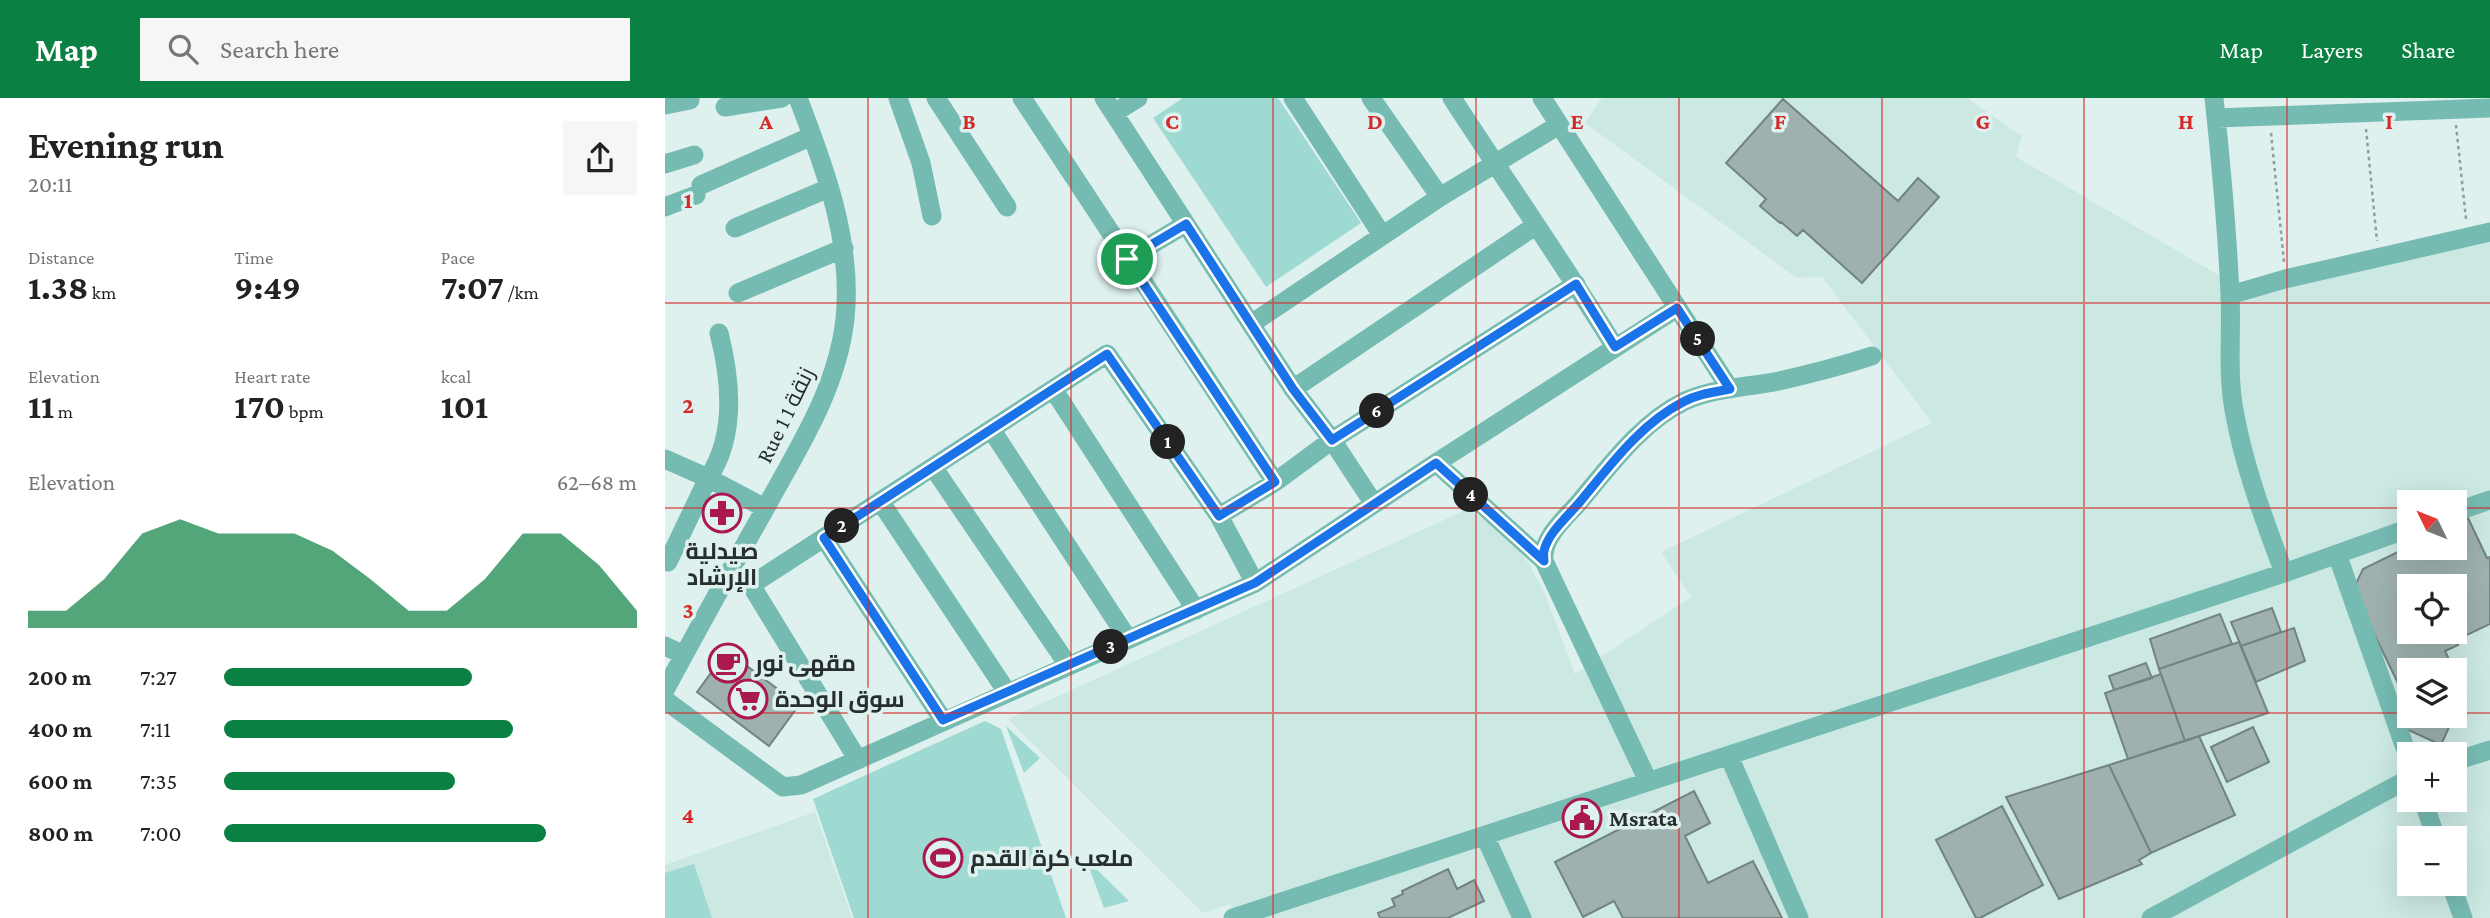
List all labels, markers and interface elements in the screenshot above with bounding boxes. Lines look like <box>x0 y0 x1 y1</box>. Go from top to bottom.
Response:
search box <box>140 18 630 81</box>
icon: search <box>164 30 202 68</box>
text: Map <box>35 31 98 68</box>
text: Search here <box>220 35 339 64</box>
text: Map <box>2219 36 2263 63</box>
text: Layers <box>2301 36 2363 63</box>
text: Share <box>2401 36 2455 63</box>
text: A <box>758 108 773 134</box>
text: B <box>962 108 976 134</box>
text: C <box>1165 108 1179 134</box>
text: D <box>1367 108 1383 134</box>
text: E <box>1570 108 1584 134</box>
text: F <box>1774 108 1786 134</box>
text: G <box>1976 108 1991 134</box>
text: H <box>2178 108 2194 134</box>
text: I <box>2385 108 2393 134</box>
button: share <box>563 121 637 195</box>
text: Evening run <box>28 124 224 166</box>
text: 20:11 <box>28 171 73 197</box>
text: 1 <box>684 187 693 213</box>
pin <box>1097 229 1157 289</box>
icon: arrive <box>1108 240 1146 278</box>
text: Distance <box>28 247 94 268</box>
text: Time <box>234 247 273 268</box>
text: Pace <box>441 247 475 268</box>
text: 1.38 <box>28 268 88 307</box>
text: 9:49 <box>234 268 301 307</box>
text: 7:07 <box>441 268 504 307</box>
text: km <box>88 282 116 303</box>
text: /km <box>504 282 539 303</box>
pin: 5 <box>1681 322 1715 356</box>
text: 5 <box>1693 328 1702 349</box>
street label: Rue 1 زنقة 1 <box>751 363 819 467</box>
text: Elevation <box>28 366 100 387</box>
text: Heart rate <box>234 366 310 387</box>
text: kcal <box>441 366 471 387</box>
text: 11 <box>28 387 54 426</box>
text: 170 <box>234 387 285 426</box>
text: 101 <box>441 387 488 426</box>
text: 2 <box>682 392 694 418</box>
pin: 6 <box>1359 394 1395 428</box>
text: 6 <box>1371 400 1382 421</box>
text: m <box>54 401 73 422</box>
text: bpm <box>285 401 324 422</box>
pin: 1 <box>1151 424 1185 460</box>
text: 1 <box>1164 431 1171 452</box>
text: Elevation <box>28 469 115 495</box>
text: 62–68 m <box>557 469 637 495</box>
pin: 4 <box>1453 478 1489 512</box>
text: 4 <box>1465 484 1476 505</box>
north arrow <box>2397 490 2467 560</box>
map controls <box>2397 490 2467 896</box>
pharmacy icon: صيدلية الإرشاد <box>701 492 743 534</box>
pin: 2 <box>825 508 859 544</box>
text: 2 <box>837 515 846 536</box>
place label: صيدلية الإرشاد <box>686 538 758 592</box>
button: locate <box>2397 574 2467 644</box>
text: 3 <box>682 597 694 623</box>
pin: 3 <box>1093 630 1129 664</box>
text: 3 <box>1106 636 1115 657</box>
cafe icon: مقهى نور <box>707 642 749 684</box>
place label: مقهى نور <box>754 650 856 677</box>
button: layers <box>2397 658 2467 728</box>
text: 200 m <box>28 664 92 690</box>
text: 7:27 <box>140 664 177 690</box>
supermarket icon: سوق الوحدة <box>727 678 769 720</box>
place label: سوق الوحدة <box>775 686 905 713</box>
text: 400 m <box>28 716 92 742</box>
text: 7:11 <box>140 716 171 742</box>
button: + <box>2397 742 2467 812</box>
text: 600 m <box>28 768 92 794</box>
text: 7:35 <box>140 768 177 794</box>
public building icon: Msrata <box>1561 797 1603 839</box>
text: 4 <box>682 802 694 828</box>
place label: Msrata <box>1609 805 1679 831</box>
text: 800 m <box>28 820 93 846</box>
text: 7:00 <box>140 820 182 846</box>
button: − <box>2397 826 2467 896</box>
sports icon: ملعب كرة القدم <box>922 837 964 879</box>
place label: ملعب كرة القدم <box>970 845 1133 874</box>

